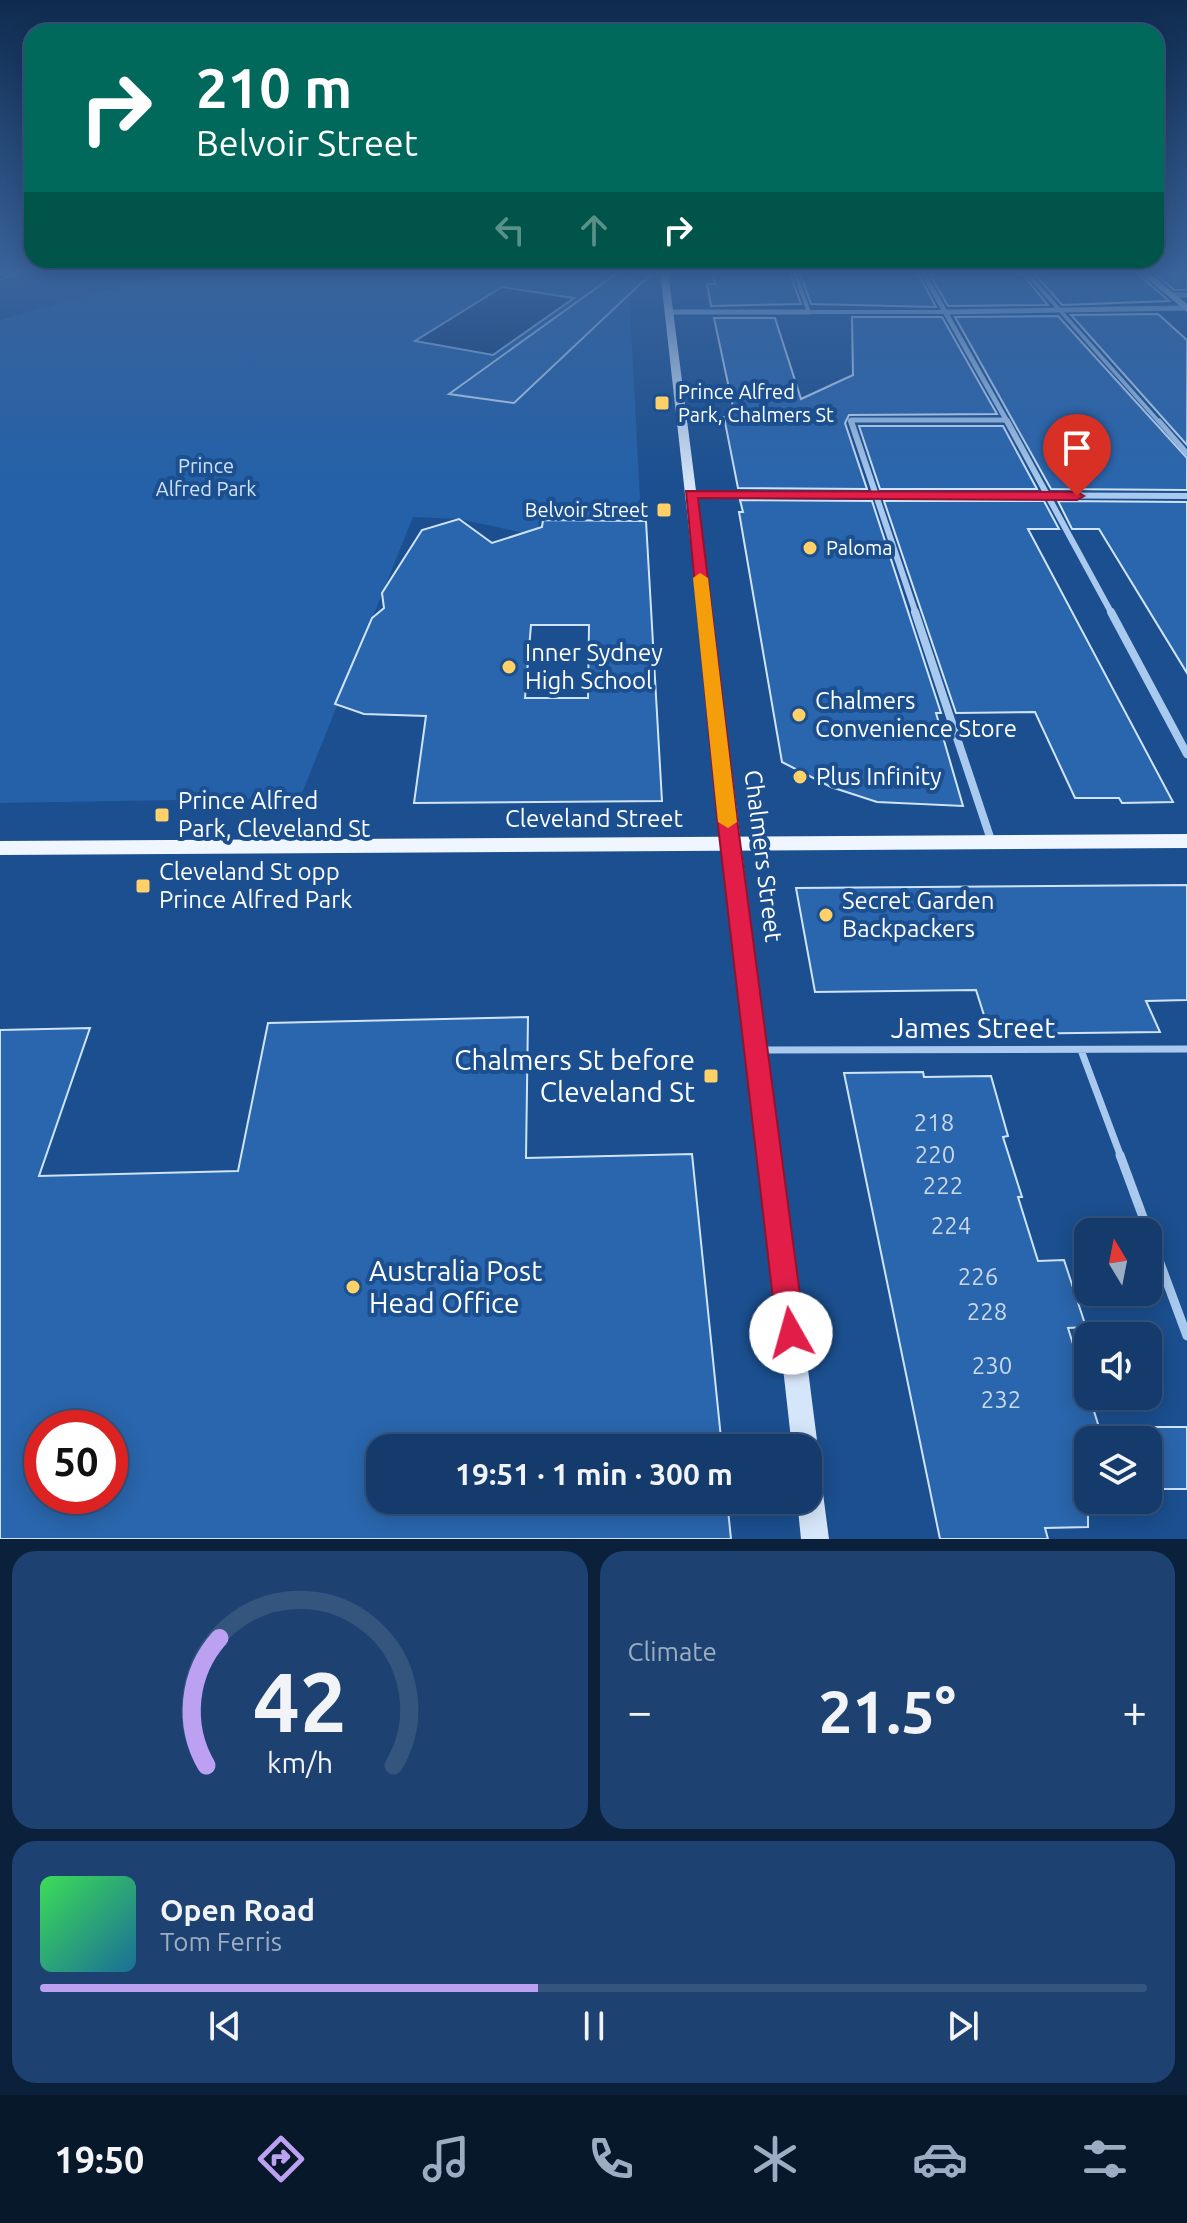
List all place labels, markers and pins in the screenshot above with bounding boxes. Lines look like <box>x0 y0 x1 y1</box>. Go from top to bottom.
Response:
place label: Prince Alfred Park, Chalmers St <box>678 380 834 426</box>
marker: Prince Alfred Park, Chalmers St <box>653 394 671 412</box>
pin <box>1043 414 1111 496</box>
place label: Belvoir Street <box>525 498 648 521</box>
marker: Belvoir Street <box>655 501 673 519</box>
place label: Paloma <box>826 536 893 559</box>
marker: Paloma <box>801 539 819 557</box>
place label: Inner Sydney High School <box>525 639 663 694</box>
marker: Inner Sydney High School <box>500 658 518 676</box>
place label: Chalmers Convenience Store <box>815 687 1017 742</box>
marker: Chalmers Convenience Store <box>790 706 808 724</box>
place label: Plus Infinity <box>816 763 942 790</box>
marker: Plus Infinity <box>791 768 809 786</box>
place label: Prince Alfred Park, Cleveland St <box>178 787 371 842</box>
marker: Prince Alfred Park, Cleveland St <box>153 806 171 824</box>
place label: Cleveland St opp Prince Alfred Park <box>159 858 352 913</box>
marker: Cleveland St opp Prince Alfred Park <box>134 877 152 895</box>
place label: Secret Garden Backpackers <box>842 887 995 942</box>
marker: Secret Garden Backpackers <box>817 906 835 924</box>
place label: Chalmers St before Cleveland St <box>454 1044 695 1107</box>
marker: Chalmers St before Cleveland St <box>702 1067 720 1085</box>
place label: Australia Post Head Office <box>369 1255 542 1318</box>
marker: Australia Post Head Office <box>344 1278 362 1296</box>

